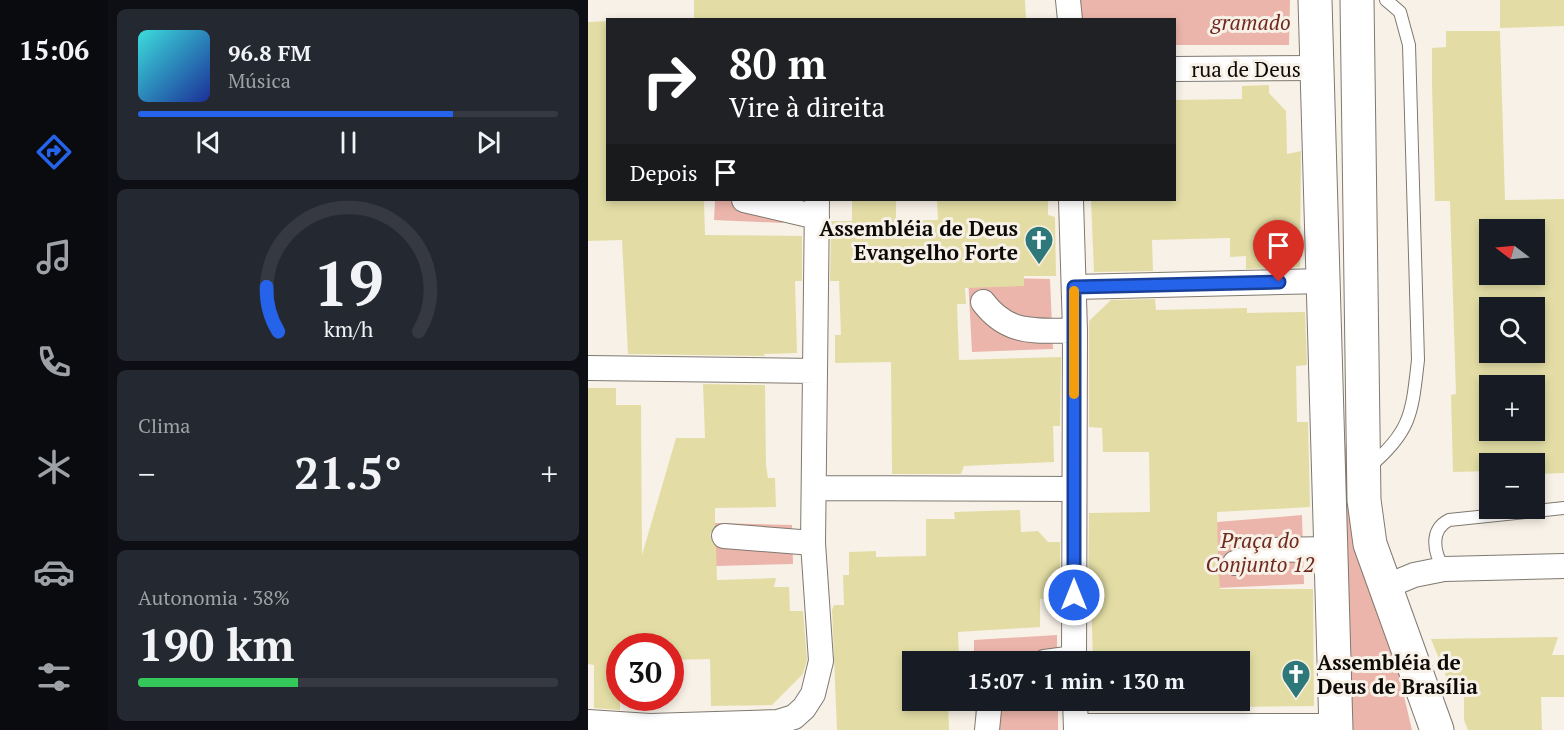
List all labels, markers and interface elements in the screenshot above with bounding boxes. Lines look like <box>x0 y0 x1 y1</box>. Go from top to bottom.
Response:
park label: gramado <box>1209 8 1291 36</box>
text: 15:06 <box>19 32 89 68</box>
text: 80 m <box>729 35 827 91</box>
text: 96.8 FM <box>228 38 311 67</box>
icon: right <box>630 42 708 120</box>
street label: rua de Deus <box>1191 55 1301 83</box>
text: Música <box>228 67 291 94</box>
text: Vire à direita <box>729 89 885 125</box>
icon: previous <box>192 126 225 159</box>
icon: pause <box>332 126 365 159</box>
icon: next <box>472 126 505 159</box>
icon: directions <box>33 131 75 173</box>
icon: arrive <box>709 156 742 189</box>
text: Depois <box>630 158 697 187</box>
place label: Assembléia de Deus Evangelho Forte <box>819 214 1018 266</box>
north arrow <box>1479 219 1545 285</box>
map controls <box>1479 219 1545 519</box>
pin <box>1253 220 1304 282</box>
church icon: Assembléia de Deus Evangelho Forte <box>1023 224 1055 266</box>
icon: arrive <box>1262 229 1295 262</box>
icon: music <box>33 236 75 278</box>
text: 19 <box>313 241 383 324</box>
button: search <box>1479 297 1545 363</box>
text: km/h <box>323 315 373 343</box>
icon: phone <box>33 341 75 383</box>
button: + <box>1479 375 1545 441</box>
text: Clima <box>138 412 190 439</box>
text: 21.5° <box>294 442 402 502</box>
icon: climate <box>33 446 75 488</box>
text: − <box>138 452 156 495</box>
text: + <box>540 452 558 495</box>
button: − <box>1479 453 1545 519</box>
park label: Praça do Conjunto 12 <box>1206 526 1314 578</box>
icon: car <box>33 551 75 593</box>
position arrow <box>1042 563 1106 627</box>
text: Autonomia · 38% <box>138 584 290 611</box>
text: 190 km <box>138 614 294 674</box>
speed limit sign: 30 <box>606 633 684 711</box>
place label: Assembléia de Deus de Brasília <box>1317 648 1478 700</box>
icon: filters <box>33 656 75 698</box>
church icon: Assembléia de Deus de Brasília <box>1280 658 1312 700</box>
text: 15:07 · 1 min · 130 m <box>967 666 1185 695</box>

